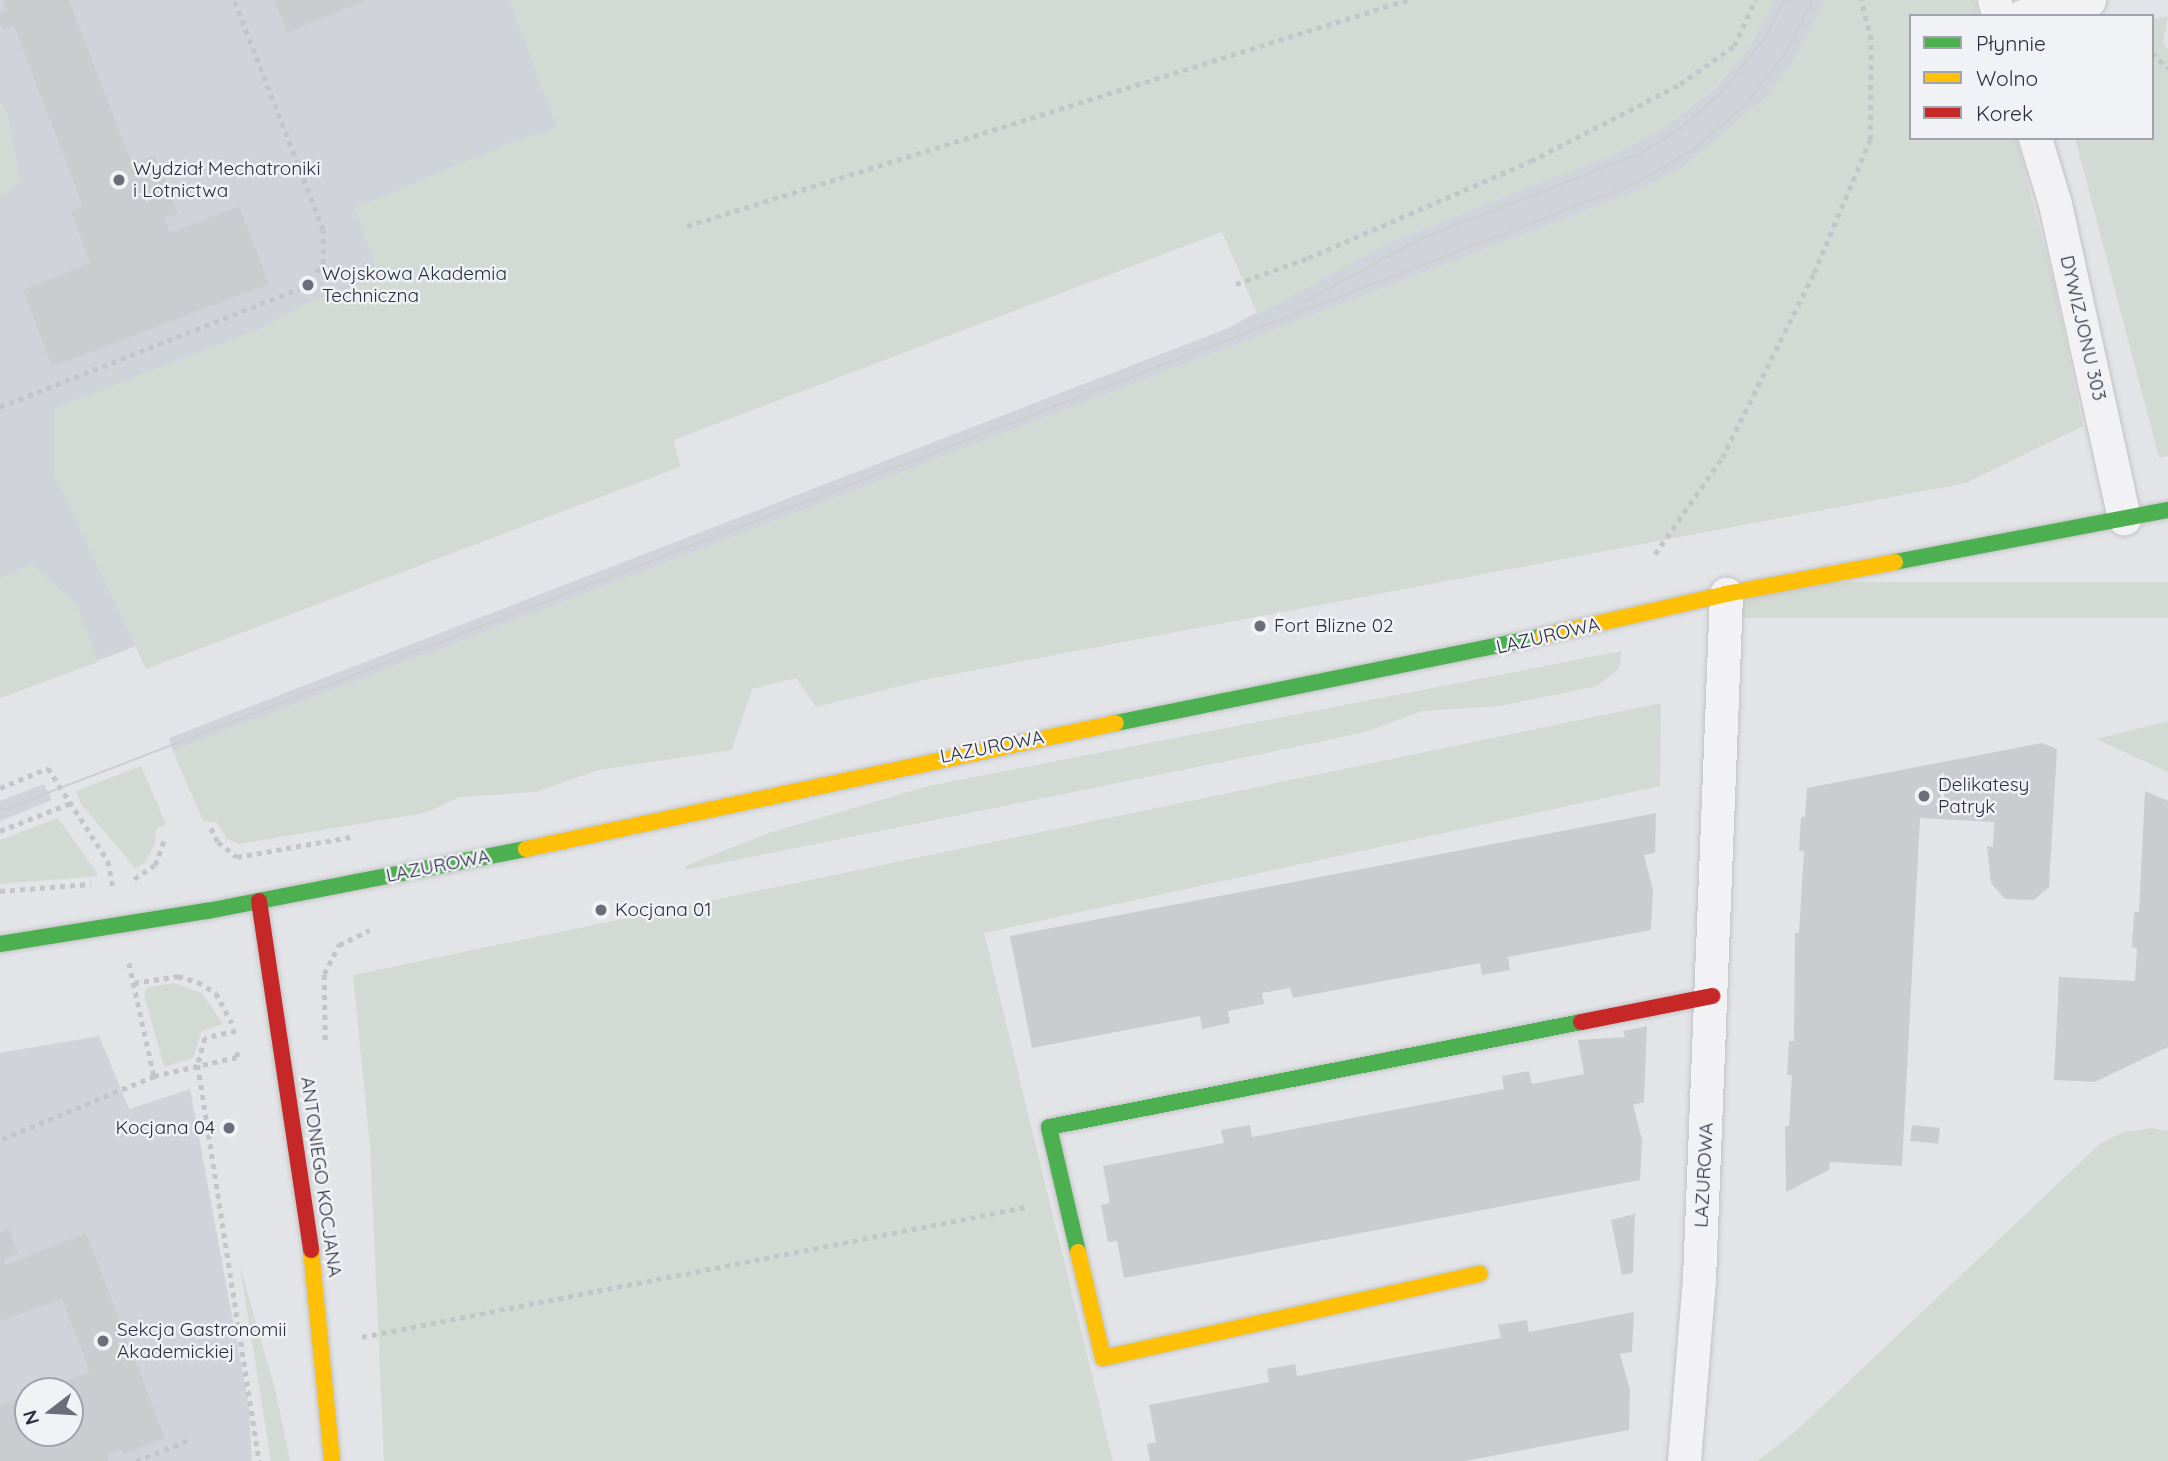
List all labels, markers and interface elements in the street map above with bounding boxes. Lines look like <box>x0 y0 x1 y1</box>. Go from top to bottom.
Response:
legend <box>1909 14 2154 140</box>
text: Płynnie <box>1976 30 2046 56</box>
text: Wolno <box>1976 65 2038 91</box>
text: Korek <box>1976 100 2033 126</box>
place label: Wydział Mechatroniki i Lotnictwa <box>133 158 321 202</box>
marker: Wydział Mechatroniki i Lotnictwa <box>111 172 127 188</box>
street label: DYWIZJONU 303 <box>2055 253 2111 403</box>
place label: Wojskowa Akademia Techniczna <box>322 263 507 307</box>
marker: Wojskowa Akademia Techniczna <box>300 277 316 293</box>
street label: LAZUROWA <box>1494 613 1602 659</box>
place label: Fort Blizne 02 <box>1274 615 1393 637</box>
marker: Fort Blizne 02 <box>1252 618 1268 634</box>
street label: LAZUROWA <box>938 726 1046 768</box>
place label: Delikatesy Patryk <box>1938 774 2029 818</box>
marker: Delikatesy Patryk <box>1916 788 1932 804</box>
street label: LAZUROWA <box>384 845 492 887</box>
place label: Kocjana 01 <box>615 899 711 921</box>
marker: Kocjana 01 <box>593 902 609 918</box>
street label: ANTONIEGO KOCJANA <box>296 1075 346 1279</box>
place label: Kocjana 04 <box>116 1117 215 1139</box>
marker: Kocjana 04 <box>221 1120 237 1136</box>
street label: LAZUROWA <box>1690 1122 1718 1228</box>
place label: Sekcja Gastronomii Akademickiej <box>117 1319 286 1363</box>
marker: Sekcja Gastronomii Akademickiej <box>95 1333 111 1349</box>
north arrow <box>14 1377 84 1447</box>
text: N <box>17 1407 44 1428</box>

